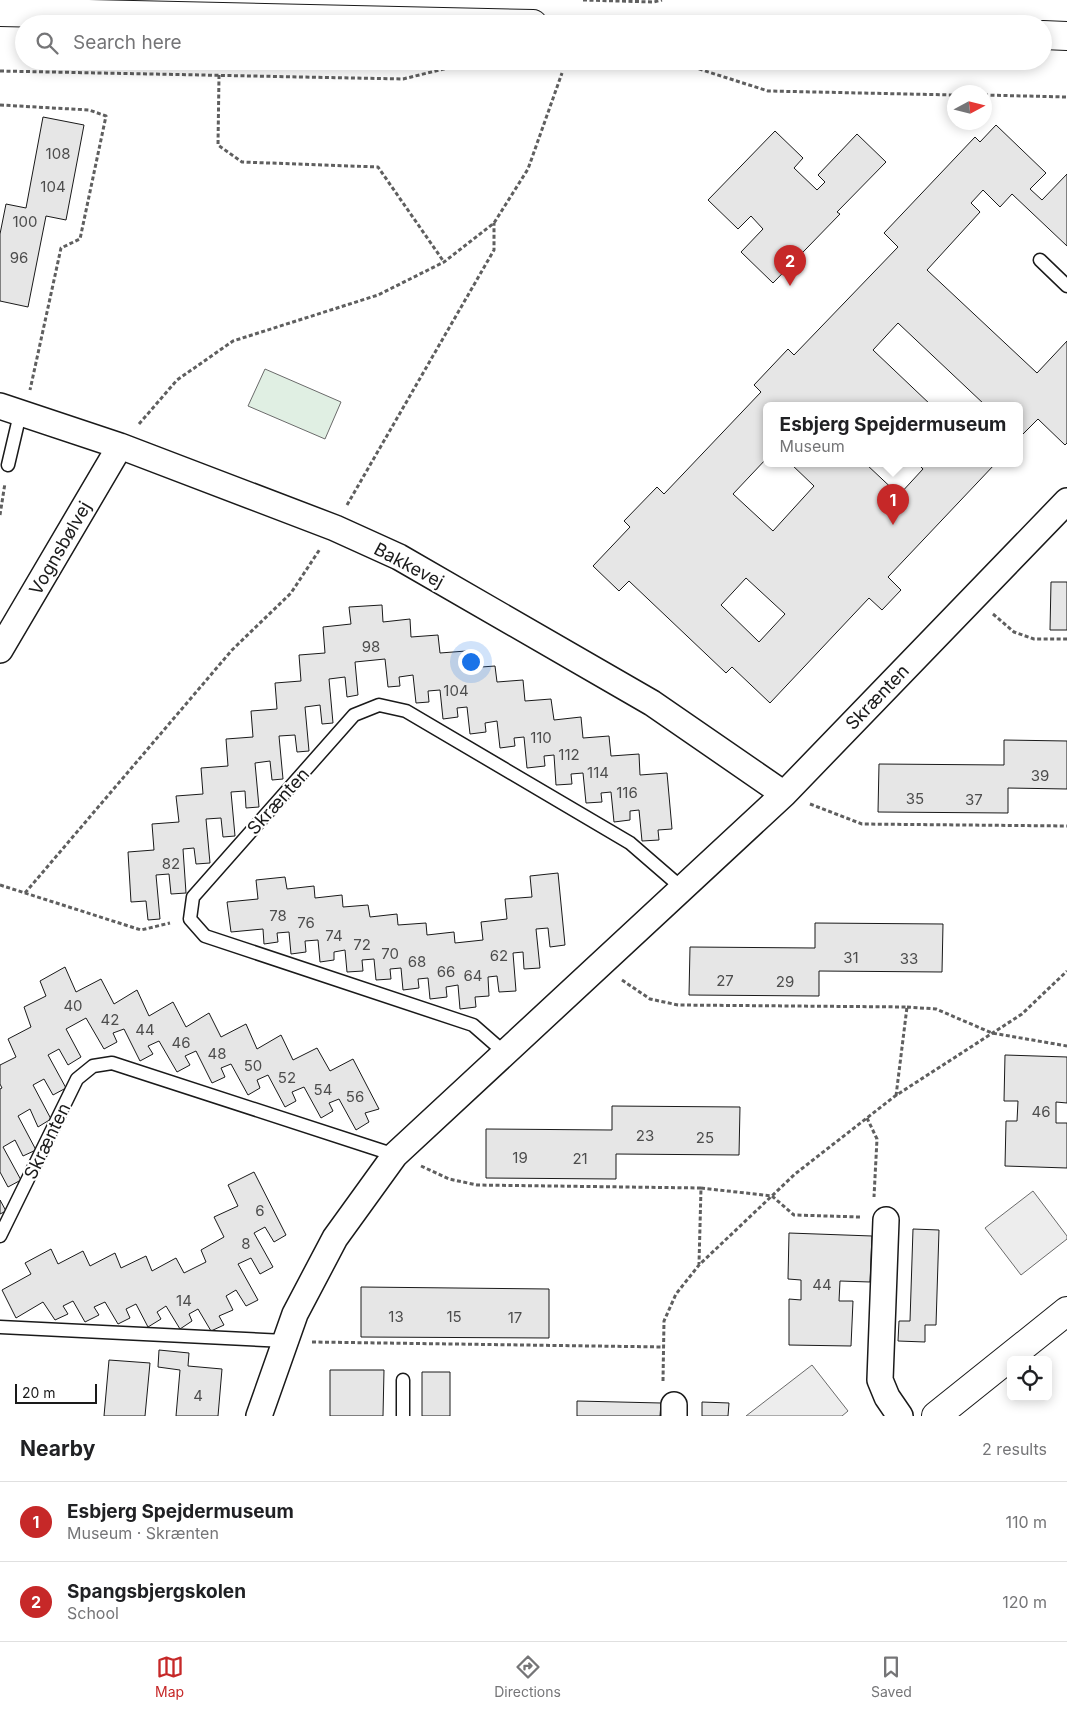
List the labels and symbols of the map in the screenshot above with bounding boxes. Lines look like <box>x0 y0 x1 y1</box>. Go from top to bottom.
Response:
north arrow <box>947 85 992 130</box>
house number: 108 <box>46 144 70 163</box>
house number: 104 <box>40 177 66 196</box>
house number: 100 <box>12 212 38 231</box>
pin: 2 <box>774 245 806 286</box>
house number: 96 <box>10 248 28 267</box>
pin: 1 <box>877 484 909 525</box>
street label: Vognsbølvej <box>25 498 95 598</box>
street label: Bakkevej <box>371 538 447 592</box>
house number: 98 <box>362 637 380 656</box>
your location <box>458 649 484 675</box>
street label: Skrænten <box>841 660 913 734</box>
house number: 104 <box>443 681 469 700</box>
house number: 110 <box>530 728 552 747</box>
house number: 112 <box>558 745 580 764</box>
street label: Skrænten <box>243 763 313 839</box>
house number: 114 <box>587 763 609 782</box>
house number: 39 <box>1031 766 1049 785</box>
house number: 116 <box>616 783 638 802</box>
house number: 35 <box>906 789 924 808</box>
house number: 37 <box>965 790 983 809</box>
house number: 82 <box>162 854 180 873</box>
house number: 78 <box>269 906 287 925</box>
house number: 76 <box>297 913 315 932</box>
house number: 74 <box>325 926 343 945</box>
house number: 72 <box>353 935 371 954</box>
house number: 70 <box>381 944 399 963</box>
house number: 62 <box>490 946 508 965</box>
house number: 31 <box>843 948 859 967</box>
house number: 33 <box>900 949 918 968</box>
house number: 68 <box>408 952 426 971</box>
house number: 66 <box>437 962 455 981</box>
house number: 64 <box>464 966 483 985</box>
house number: 27 <box>716 971 734 990</box>
house number: 29 <box>776 972 794 991</box>
house number: 40 <box>63 996 83 1015</box>
house number: 42 <box>101 1010 119 1029</box>
house number: 44 <box>135 1020 155 1039</box>
house number: 46 <box>172 1033 191 1052</box>
house number: 48 <box>208 1044 226 1063</box>
house number: 50 <box>244 1056 262 1075</box>
house number: 52 <box>278 1068 296 1087</box>
house number: 54 <box>314 1080 332 1099</box>
house number: 56 <box>346 1087 364 1106</box>
street label: Skrænten <box>20 1099 74 1183</box>
house number: 46 <box>1032 1102 1051 1121</box>
house number: 23 <box>636 1126 654 1145</box>
house number: 25 <box>696 1128 714 1147</box>
house number: 19 <box>512 1148 528 1167</box>
house number: 21 <box>572 1149 588 1168</box>
house number: 6 <box>255 1201 265 1220</box>
house number: 8 <box>241 1234 251 1253</box>
house number: 44 <box>812 1275 832 1294</box>
house number: 14 <box>176 1291 192 1310</box>
house number: 13 <box>388 1307 404 1326</box>
house number: 15 <box>446 1307 462 1326</box>
house number: 17 <box>508 1308 522 1327</box>
scale bar <box>15 1381 98 1404</box>
house number: 4 <box>193 1386 203 1405</box>

